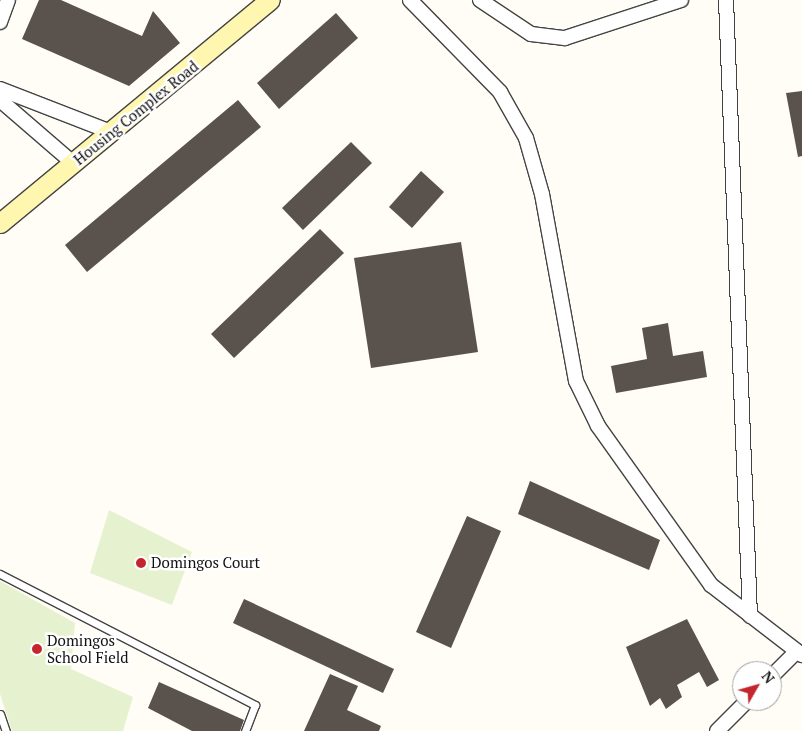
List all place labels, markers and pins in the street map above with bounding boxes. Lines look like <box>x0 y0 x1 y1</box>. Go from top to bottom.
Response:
place label: Domingos Court <box>151 554 260 572</box>
marker: Domingos Court <box>135 557 147 569</box>
place label: Domingos School Field <box>47 631 129 666</box>
marker: Domingos School Field <box>31 643 43 655</box>

